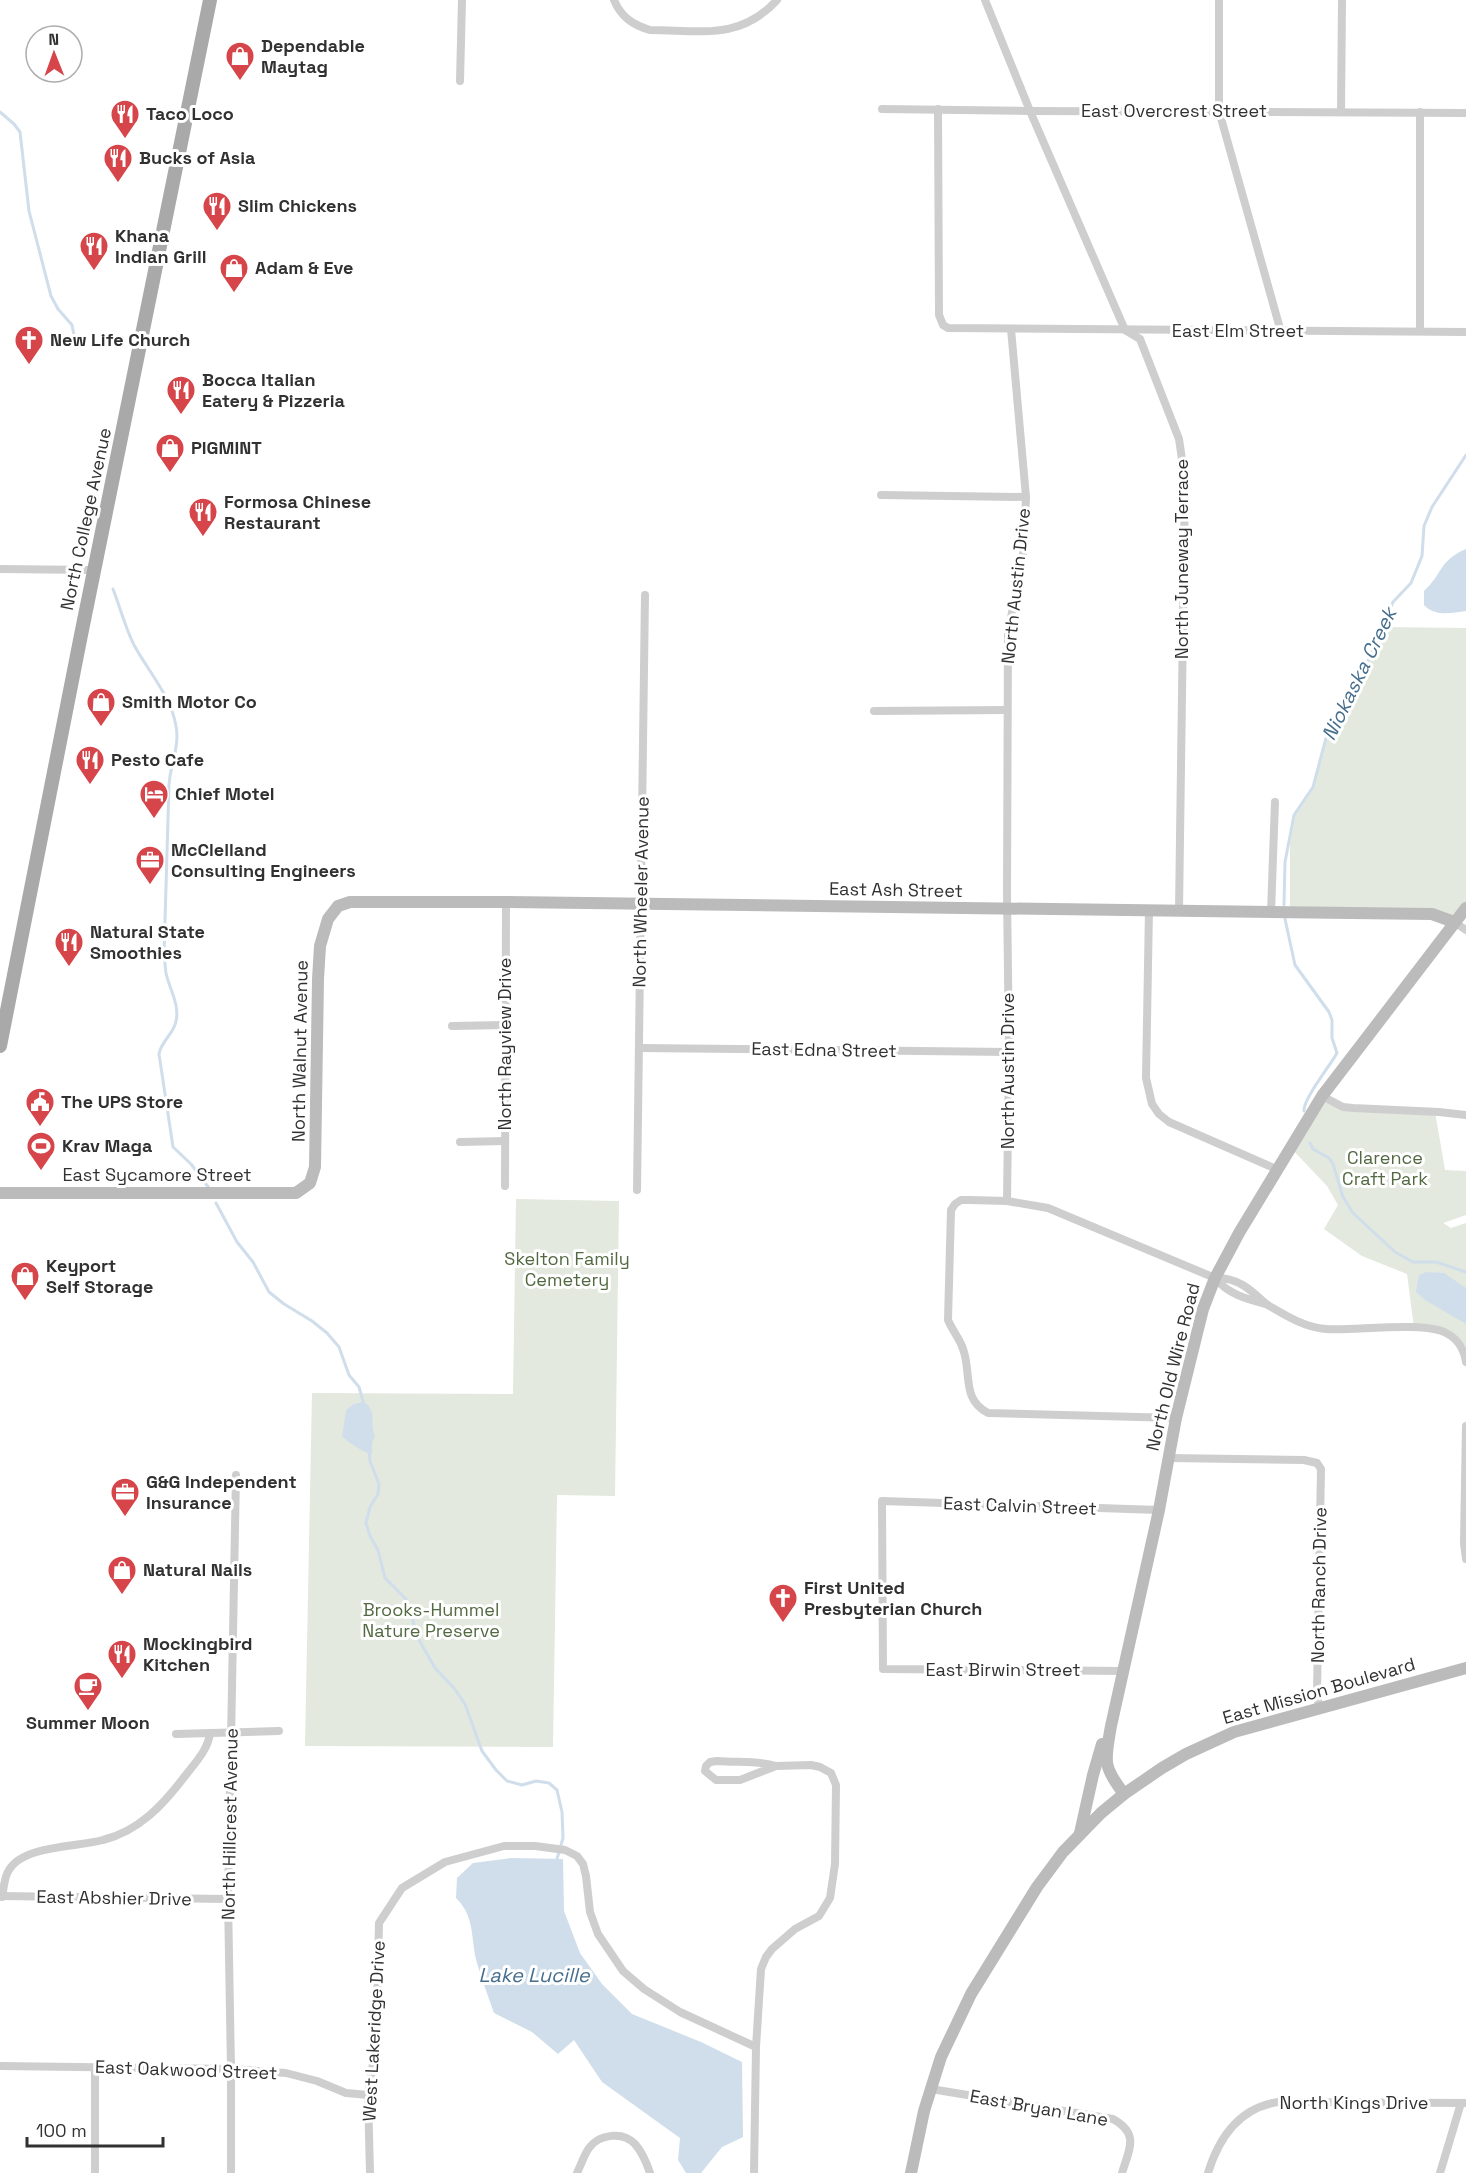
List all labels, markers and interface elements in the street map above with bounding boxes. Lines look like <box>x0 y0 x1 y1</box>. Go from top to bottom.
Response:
north arrow <box>24 24 84 84</box>
text: N <box>48 29 59 50</box>
place label: Dependable Maytag <box>261 34 365 78</box>
shop icon: Dependable Maytag <box>224 40 256 82</box>
restaurant icon: Taco Loco <box>109 98 141 140</box>
street label: East Overcrest Street <box>1081 99 1267 122</box>
place label: Taco Loco <box>146 102 234 125</box>
restaurant icon: Bucks of Asia <box>102 142 134 184</box>
place label: Bucks of Asia <box>139 146 256 169</box>
restaurant icon: Slim Chickens <box>201 190 233 232</box>
place label: Slim Chickens <box>238 194 357 217</box>
place label: Khana Indian Grill <box>115 224 207 268</box>
restaurant icon: Khana Indian Grill <box>78 230 110 272</box>
shop icon: Adam & Eve <box>218 252 250 294</box>
place label: Adam & Eve <box>255 256 353 279</box>
street label: East Elm Street <box>1172 319 1304 342</box>
church icon: New Life Church <box>13 324 45 366</box>
place label: New Life Church <box>50 328 190 351</box>
place label: Bocca Italian Eatery & Pizzeria <box>202 368 345 412</box>
restaurant icon: Bocca Italian Eatery & Pizzeria <box>165 374 197 416</box>
street label: North College Avenue <box>55 425 116 612</box>
shop icon: PIGMINT <box>154 432 186 474</box>
place label: PIGMINT <box>191 436 262 459</box>
street label: North Juneway Terrace <box>1170 459 1193 659</box>
place label: Formosa Chinese Restaurant <box>224 490 371 534</box>
restaurant icon: Formosa Chinese Restaurant <box>187 496 219 538</box>
street label: North Austin Drive <box>996 507 1035 665</box>
water label: Niokaska Creek <box>1316 601 1403 745</box>
shop icon: Smith Motor Co <box>85 686 117 728</box>
place label: Smith Motor Co <box>122 690 257 713</box>
restaurant icon: Pesto Cafe <box>74 744 106 786</box>
place label: Pesto Cafe <box>111 748 204 771</box>
hotel icon: Chief Motel <box>138 778 170 820</box>
place label: Chief Motel <box>175 782 275 805</box>
street label: North Wheeler Avenue <box>627 796 654 988</box>
place label: McClelland Consulting Engineers <box>171 838 356 882</box>
office icon: McClelland Consulting Engineers <box>134 844 166 886</box>
street label: East Ash Street <box>829 877 963 902</box>
place label: Natural State Smoothies <box>90 920 205 964</box>
restaurant icon: Natural State Smoothies <box>53 926 85 968</box>
street label: North Rayview Drive <box>493 957 516 1131</box>
street label: North Walnut Avenue <box>286 960 313 1142</box>
street label: North Austin Drive <box>996 993 1019 1149</box>
street label: East Edna Street <box>751 1037 897 1062</box>
public building icon: The UPS Store <box>24 1086 56 1128</box>
place label: The UPS Store <box>61 1090 183 1113</box>
sports icon: Krav Maga <box>25 1130 57 1172</box>
place label: Krav Maga <box>62 1134 153 1157</box>
park label: Clarence Craft Park <box>1342 1146 1428 1190</box>
street label: East Sycamore Street <box>62 1163 252 1186</box>
park label: Skelton Family Cemetery <box>504 1247 630 1291</box>
place label: Keyport Self Storage <box>46 1254 153 1298</box>
shop icon: Keyport Self Storage <box>9 1260 41 1302</box>
street label: North Old Wire Road <box>1141 1280 1205 1453</box>
place label: G&G Independent Insurance <box>146 1470 297 1514</box>
office icon: G&G Independent Insurance <box>109 1476 141 1518</box>
street label: East Calvin Street <box>943 1491 1097 1520</box>
street label: North Ranch Drive <box>1306 1507 1331 1663</box>
shop icon: Natural Nails <box>106 1554 138 1596</box>
place label: Natural Nails <box>143 1558 252 1581</box>
place label: First United Presbyterian Church <box>804 1576 982 1620</box>
church icon: First United Presbyterian Church <box>767 1582 799 1624</box>
park label: Brooks-Hummel Nature Preserve <box>362 1598 500 1642</box>
place label: Mockingbird Kitchen <box>143 1632 253 1676</box>
restaurant icon: Mockingbird Kitchen <box>106 1638 138 1680</box>
street label: East Mission Boulevard <box>1220 1652 1418 1729</box>
street label: East Birwin Street <box>925 1658 1081 1681</box>
cafe icon: Summer Moon <box>72 1670 104 1712</box>
place label: Summer Moon <box>26 1711 150 1734</box>
street label: North Hillcrest Avenue <box>216 1728 243 1920</box>
street label: East Abshier Drive <box>36 1885 192 1910</box>
street label: West Lakeridge Drive <box>357 1940 390 2122</box>
water label: Lake Lucille <box>478 1962 591 1988</box>
street label: East Oakwood Street <box>94 2055 278 2084</box>
street label: East Bryan Lane <box>968 2084 1110 2131</box>
street label: North Kings Drive <box>1279 2091 1429 2114</box>
scale bar <box>27 2110 164 2148</box>
text: 100 m <box>36 2119 87 2142</box>

